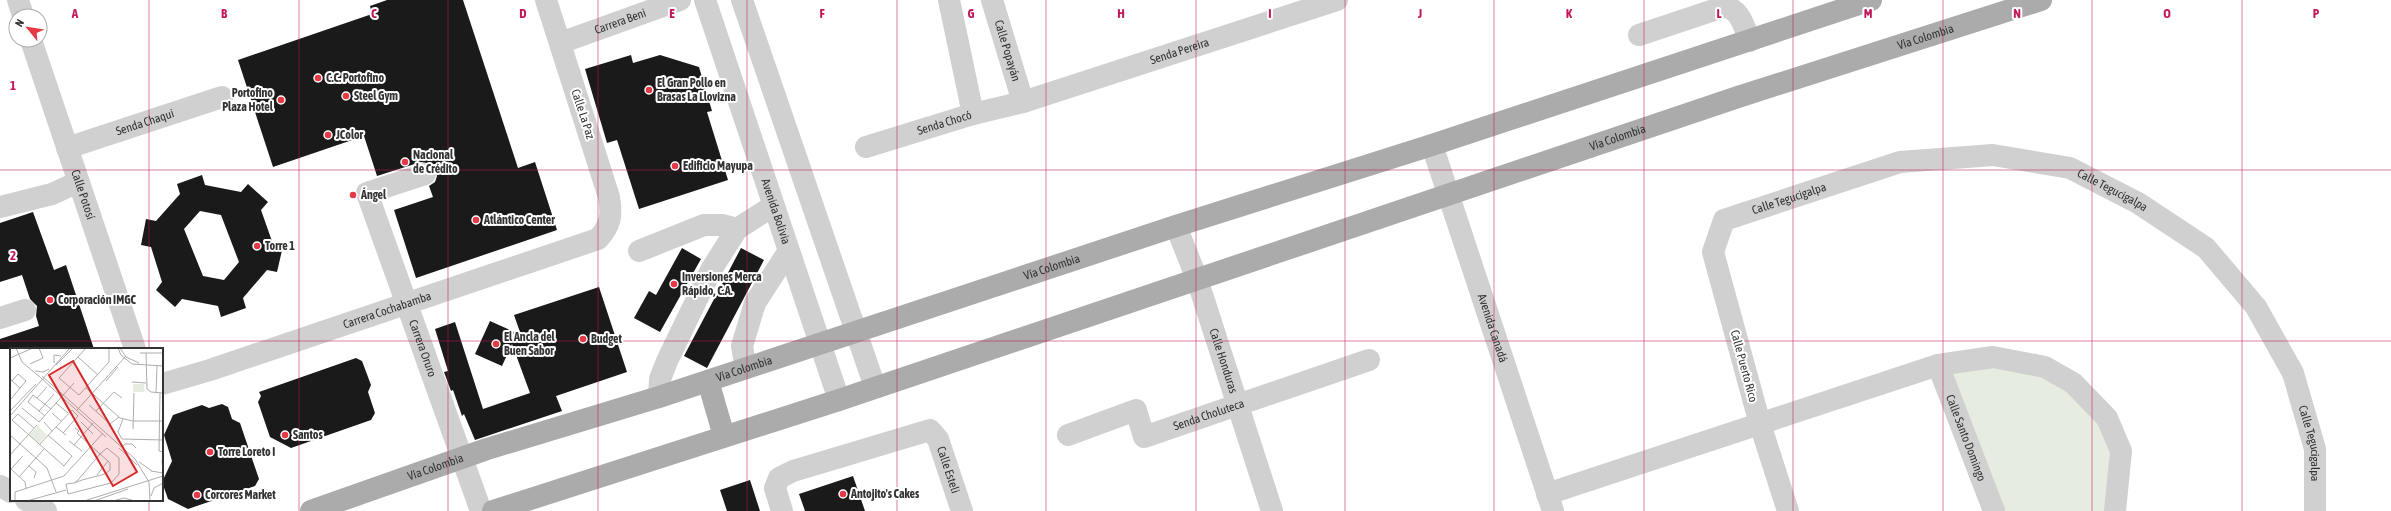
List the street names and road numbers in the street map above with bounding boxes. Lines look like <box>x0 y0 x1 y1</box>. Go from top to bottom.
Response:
street label: Carrera Beni <box>593 6 648 37</box>
street label: Calle Popayán <box>992 18 1023 83</box>
street label: Vía Colombia <box>1896 21 1955 53</box>
street label: Senda Pereira <box>1148 35 1211 67</box>
street label: Calle La Paz <box>568 87 598 141</box>
street label: Senda Chaqui <box>114 106 176 138</box>
street label: Senda Chocó <box>915 108 974 138</box>
street label: Vía Colombia <box>1588 122 1647 154</box>
street label: Calle Tegucigalpa <box>2075 166 2150 214</box>
street label: Calle Potosí <box>68 168 98 221</box>
street label: Avenida Bolivia <box>758 177 793 246</box>
street label: Calle Tegucigalpa <box>1750 180 1828 217</box>
street label: Vía Colombia <box>1022 251 1082 283</box>
street label: Carrera Cochabamba <box>341 289 433 332</box>
street label: Avenida Canadá <box>1475 292 1510 364</box>
street label: Carrera Oruro <box>406 318 439 379</box>
street label: Calle Honduras <box>1206 327 1240 395</box>
street label: Calle Puerto Rico <box>1728 328 1760 404</box>
street label: Vía Colombia <box>714 353 774 385</box>
street label: Calle Santo Domingo <box>1943 393 1989 483</box>
street label: Senda Choluteca <box>1171 396 1246 433</box>
street label: Calle Tegucigalpa <box>2296 404 2322 481</box>
street label: Calle Esteli <box>934 445 963 495</box>
street label: Vía Colombia <box>406 451 465 483</box>

